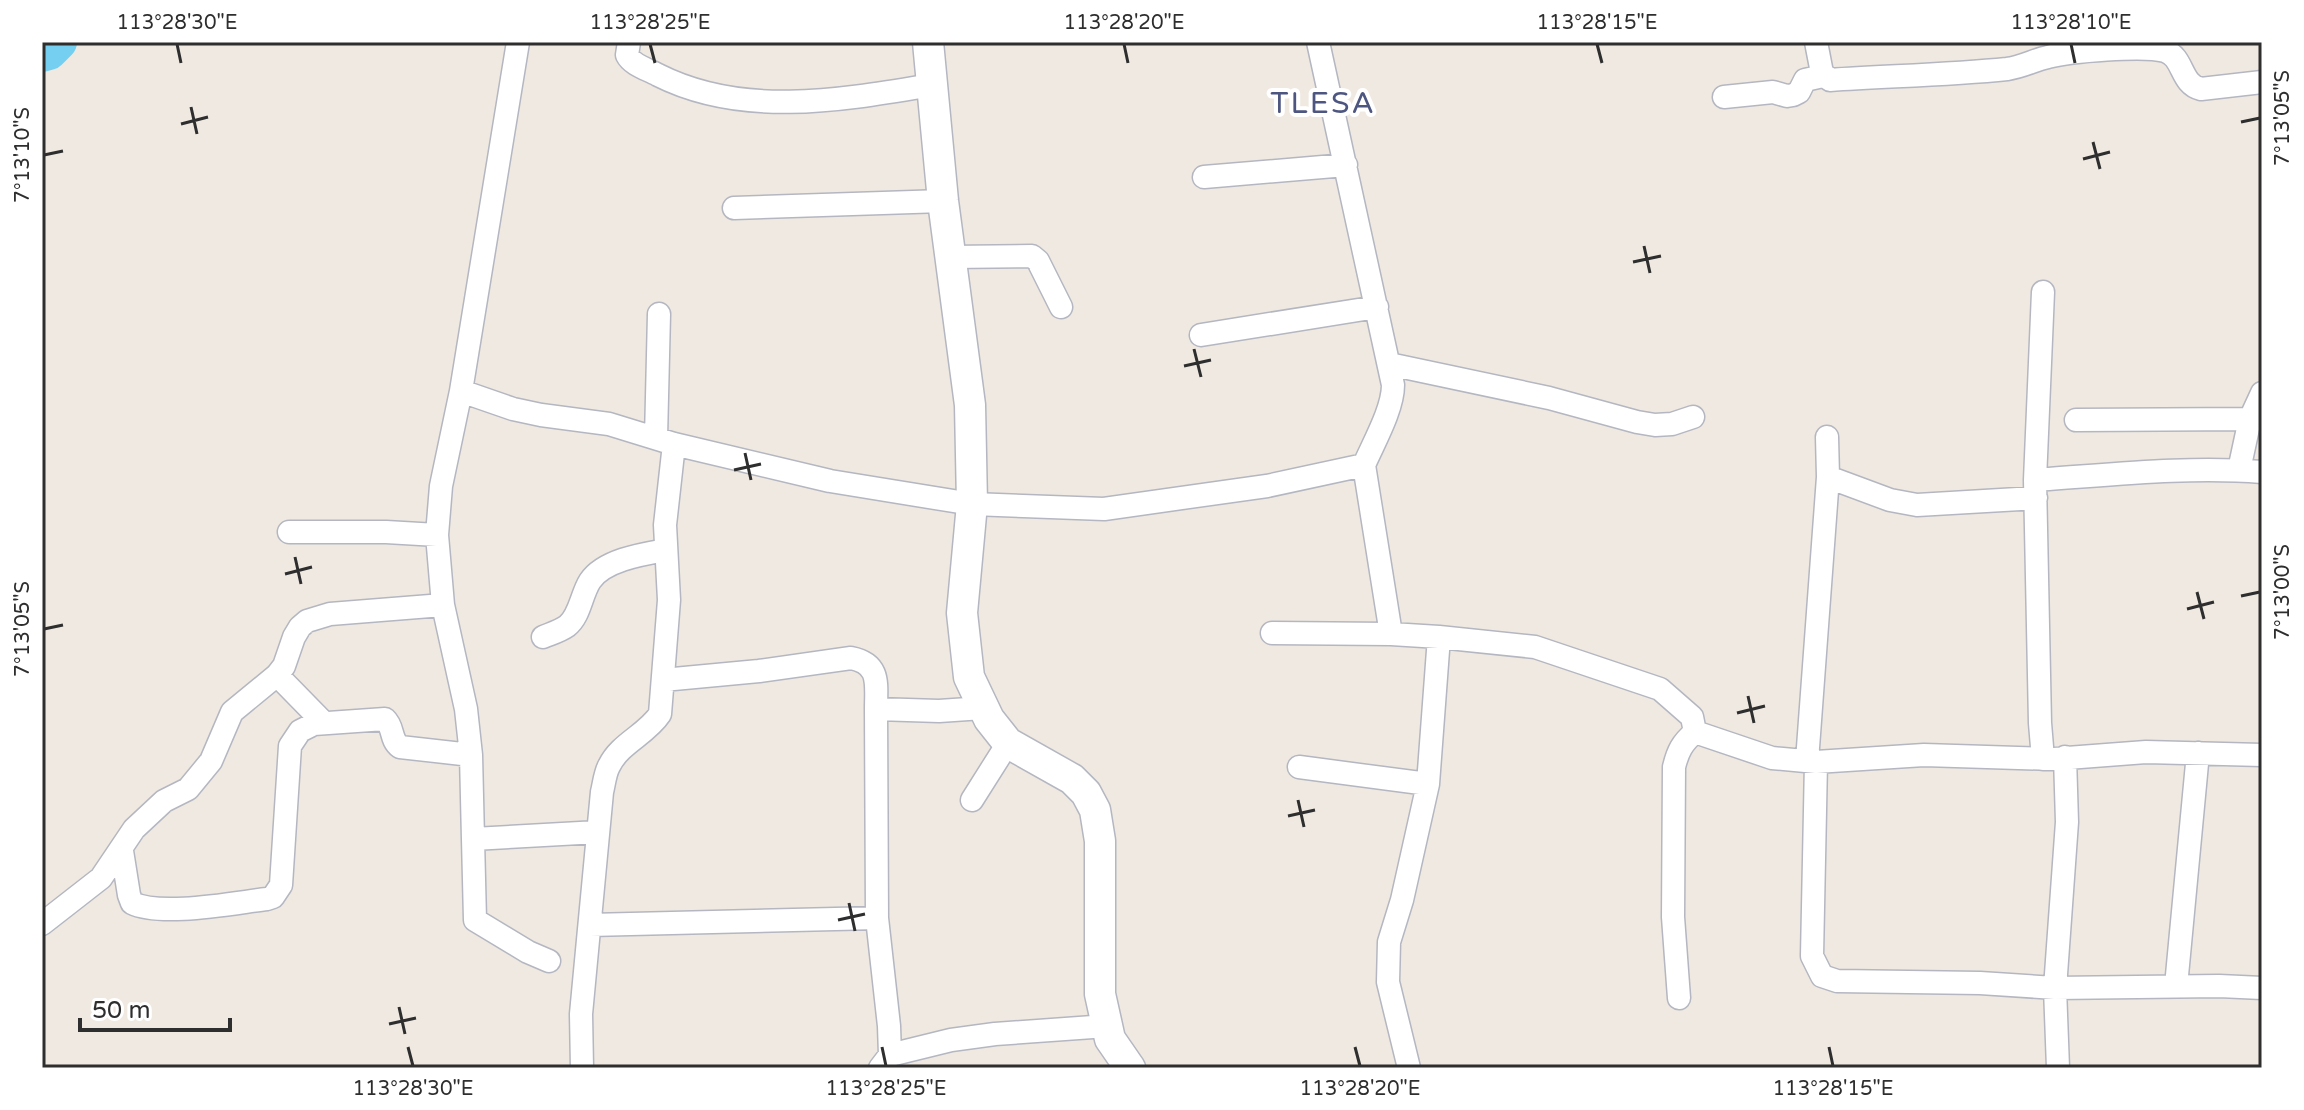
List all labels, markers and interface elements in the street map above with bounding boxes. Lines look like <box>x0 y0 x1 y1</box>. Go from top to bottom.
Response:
text: 113°28'30"E <box>117 11 237 35</box>
text: 113°28'25"E <box>590 11 710 35</box>
text: 113°28'20"E <box>1064 11 1184 35</box>
text: 113°28'15"E <box>1537 11 1657 35</box>
text: 113°28'10"E <box>2011 11 2131 35</box>
text: 7°13'05"S <box>2271 70 2295 166</box>
district label: TLESA <box>1270 85 1376 122</box>
text: 7°13'10"S <box>11 107 35 203</box>
text: 7°13'00"S <box>2271 544 2295 640</box>
text: 7°13'05"S <box>11 581 35 677</box>
scale bar <box>80 982 230 1032</box>
text: 50 m <box>92 996 150 1025</box>
text: 113°28'30"E <box>353 1077 473 1101</box>
text: 113°28'25"E <box>826 1077 946 1101</box>
text: 113°28'20"E <box>1300 1077 1420 1101</box>
text: 113°28'15"E <box>1773 1077 1893 1101</box>

